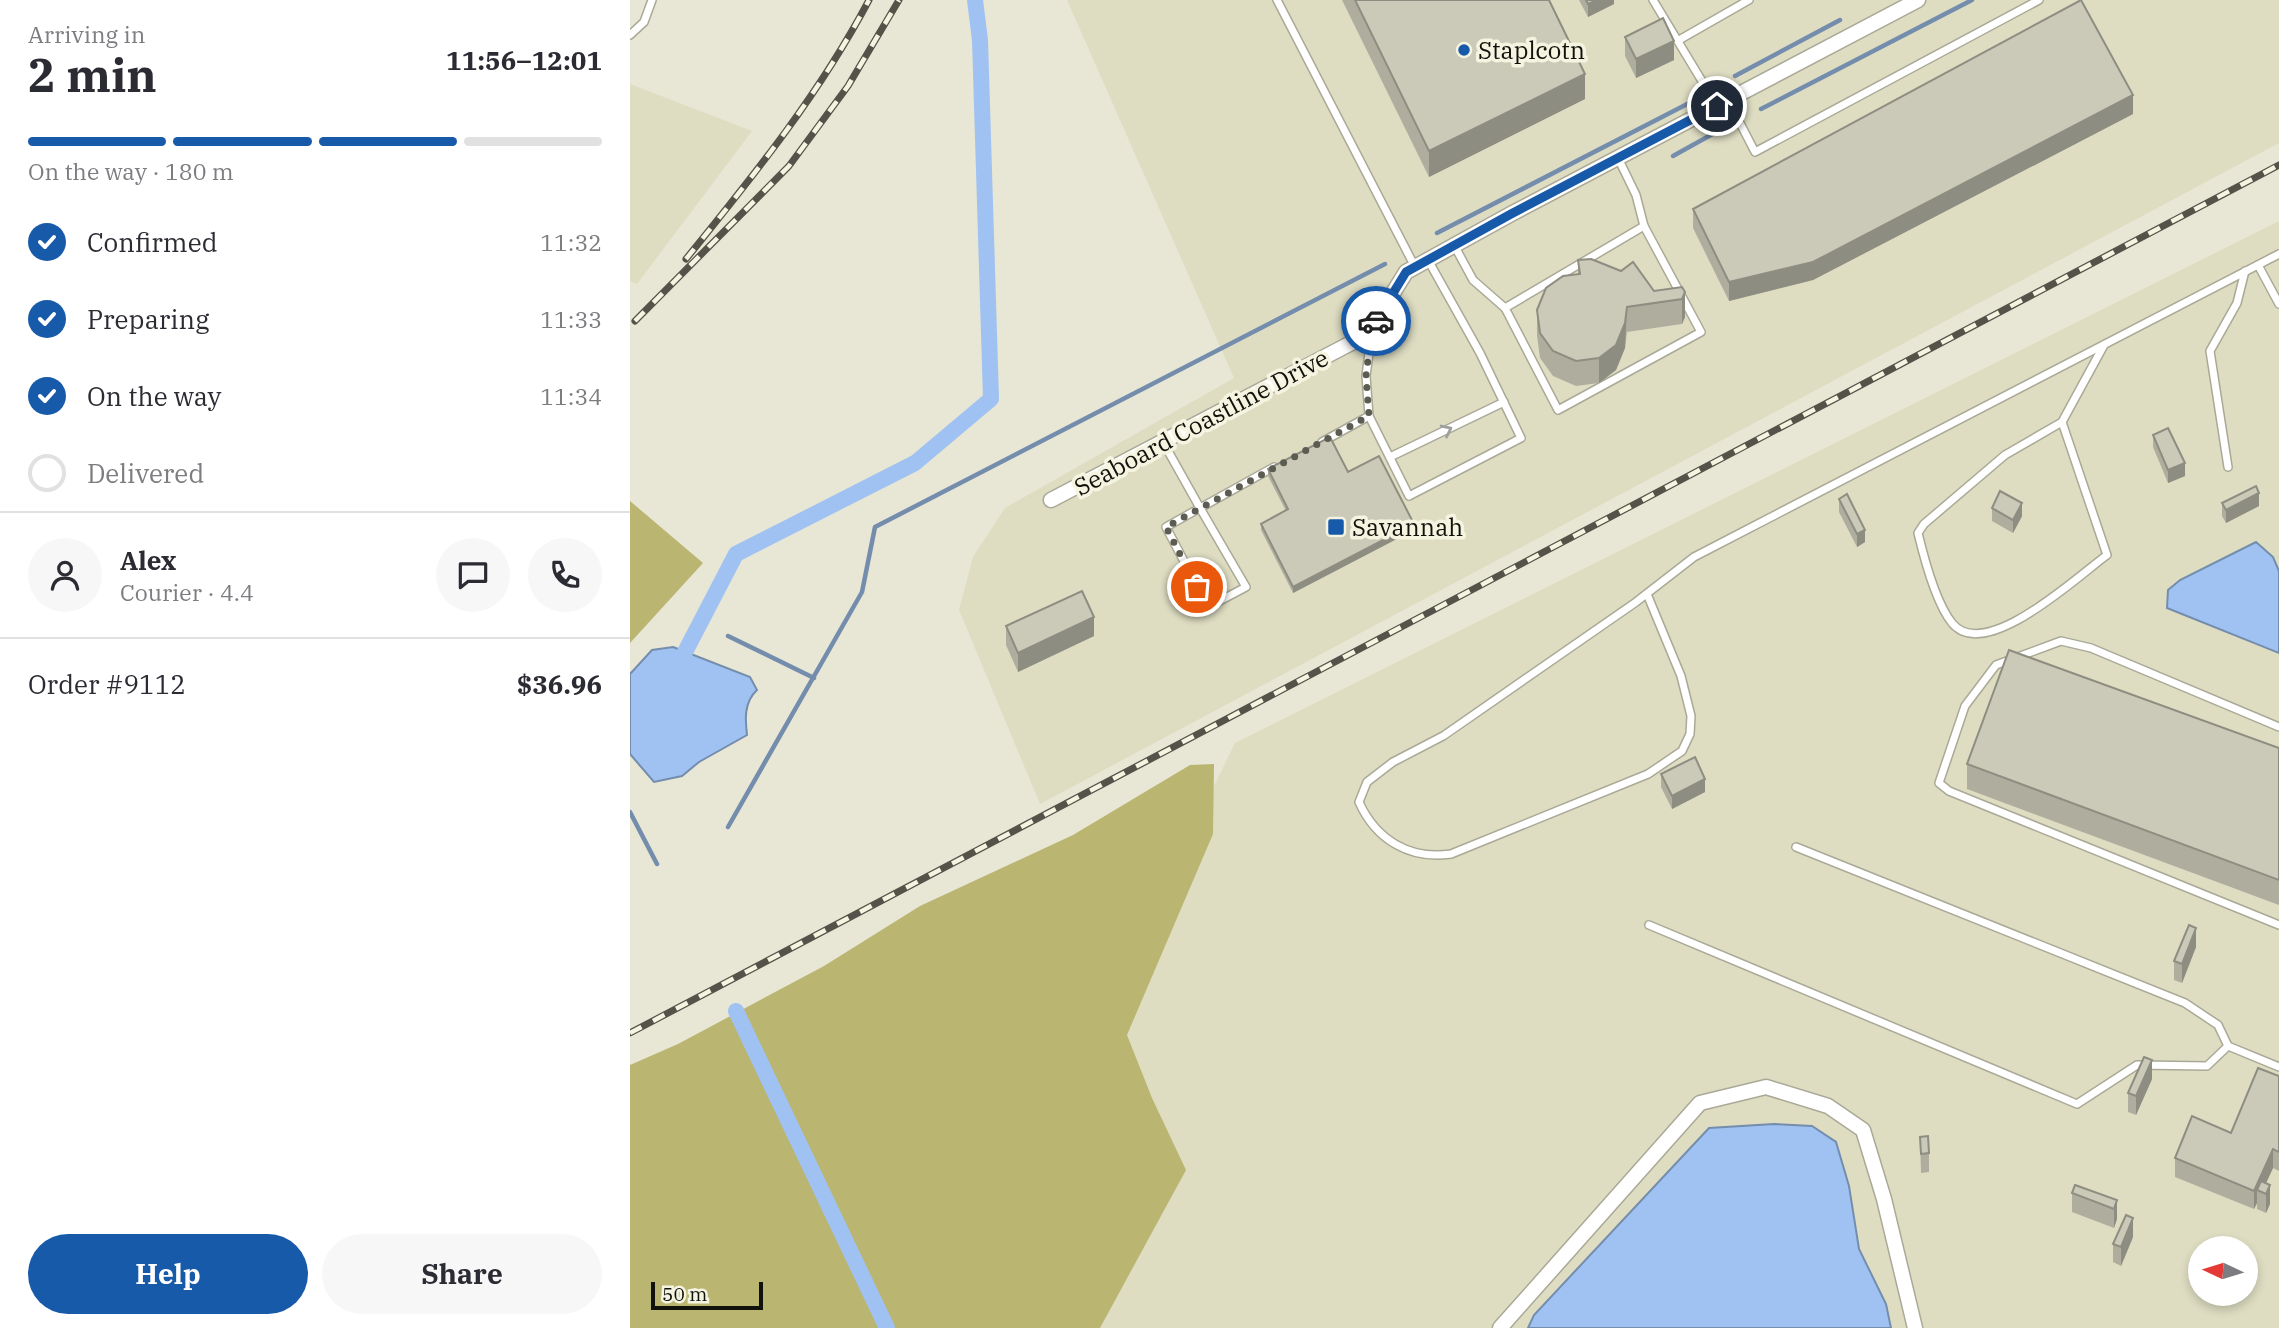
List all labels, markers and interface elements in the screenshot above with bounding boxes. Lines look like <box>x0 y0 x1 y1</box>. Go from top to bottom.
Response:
text: Arriving in <box>28 19 145 49</box>
place label: Staplcotn <box>1478 34 1585 66</box>
marker: Staplcotn <box>1456 42 1472 58</box>
text: 11:56–12:01 <box>446 43 602 77</box>
text: 2 min <box>28 45 157 105</box>
pin <box>1687 76 1747 136</box>
icon: home <box>1698 87 1736 125</box>
text: On the way · 180 m <box>28 156 234 186</box>
icon: check <box>28 223 66 261</box>
text: Confirmed <box>87 225 218 259</box>
text: 11:32 <box>540 227 602 257</box>
courier <box>1341 286 1411 356</box>
icon: check <box>28 300 66 338</box>
text: Preparing <box>87 302 209 336</box>
icon: car <box>1357 302 1395 340</box>
text: 11:33 <box>540 304 602 334</box>
street label: Seaboard Coastline Drive <box>1068 341 1334 503</box>
icon: check <box>28 377 66 415</box>
text: On the way <box>87 379 221 413</box>
text: 11:34 <box>540 381 602 411</box>
one-way arrow <box>1440 424 1452 438</box>
text: Delivered <box>87 456 204 490</box>
place label: Savannah <box>1352 511 1463 543</box>
marker: Savannah <box>1326 517 1346 537</box>
button: person <box>28 538 102 612</box>
button: chat <box>436 538 510 612</box>
button: phone <box>528 538 602 612</box>
text: Alex <box>120 543 176 577</box>
pin <box>1167 557 1227 617</box>
icon: bag <box>1178 568 1216 606</box>
text: Courier · 4.4 <box>120 577 254 607</box>
text: Order #9112 <box>28 667 186 701</box>
text: $36.96 <box>517 667 602 701</box>
button: Help <box>28 1234 308 1314</box>
button: Share <box>322 1234 602 1314</box>
north arrow <box>2188 1236 2258 1306</box>
map controls <box>2188 1236 2258 1306</box>
scale bar <box>651 1279 763 1311</box>
text: 50 m <box>662 1282 707 1306</box>

